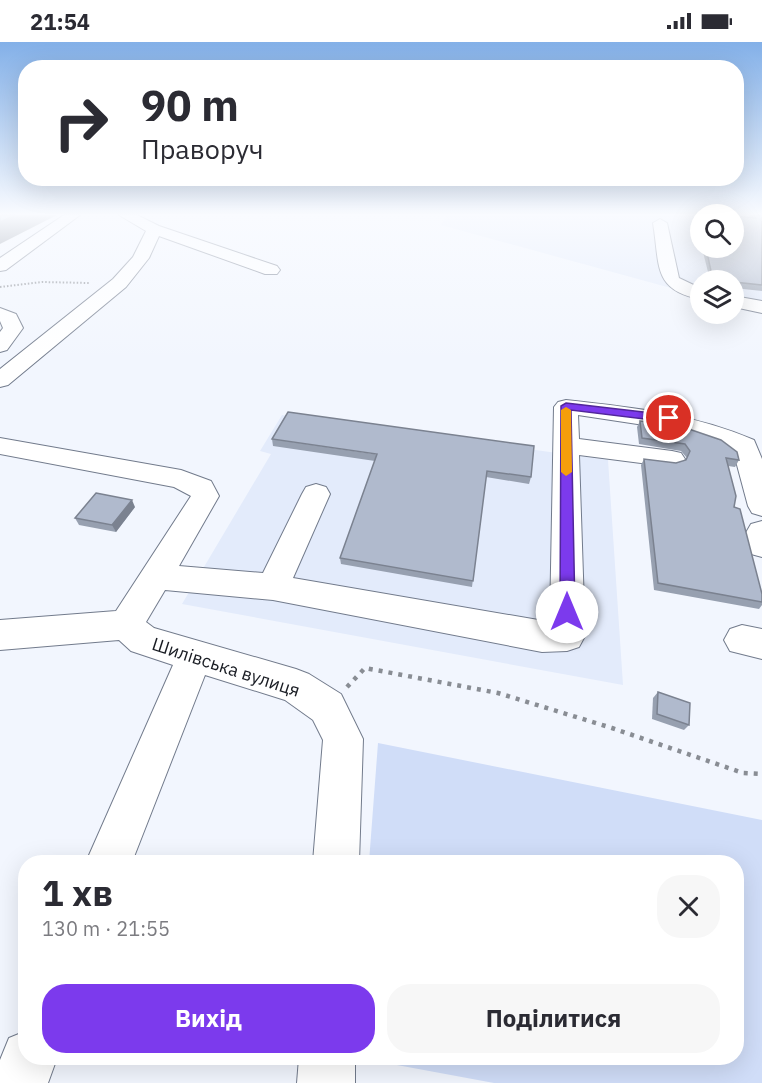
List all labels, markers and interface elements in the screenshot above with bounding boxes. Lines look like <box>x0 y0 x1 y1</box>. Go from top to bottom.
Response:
text: 21:54 <box>30 7 90 36</box>
text: 90 m <box>141 78 239 133</box>
icon: right <box>42 84 120 162</box>
text: Праворуч <box>141 131 264 166</box>
map controls <box>690 204 744 324</box>
button: search <box>690 204 744 258</box>
button: layers <box>690 270 744 324</box>
pin <box>643 392 694 443</box>
icon: arrive <box>652 401 685 434</box>
position arrow <box>535 580 599 644</box>
street label: Шилівська вулиця <box>149 632 303 702</box>
text: 1 хв <box>42 869 113 916</box>
button: close <box>657 875 720 938</box>
text: 130 m · 21:55 <box>42 915 170 942</box>
button: Вихід <box>42 984 375 1053</box>
button: Поділитися <box>387 984 720 1053</box>

